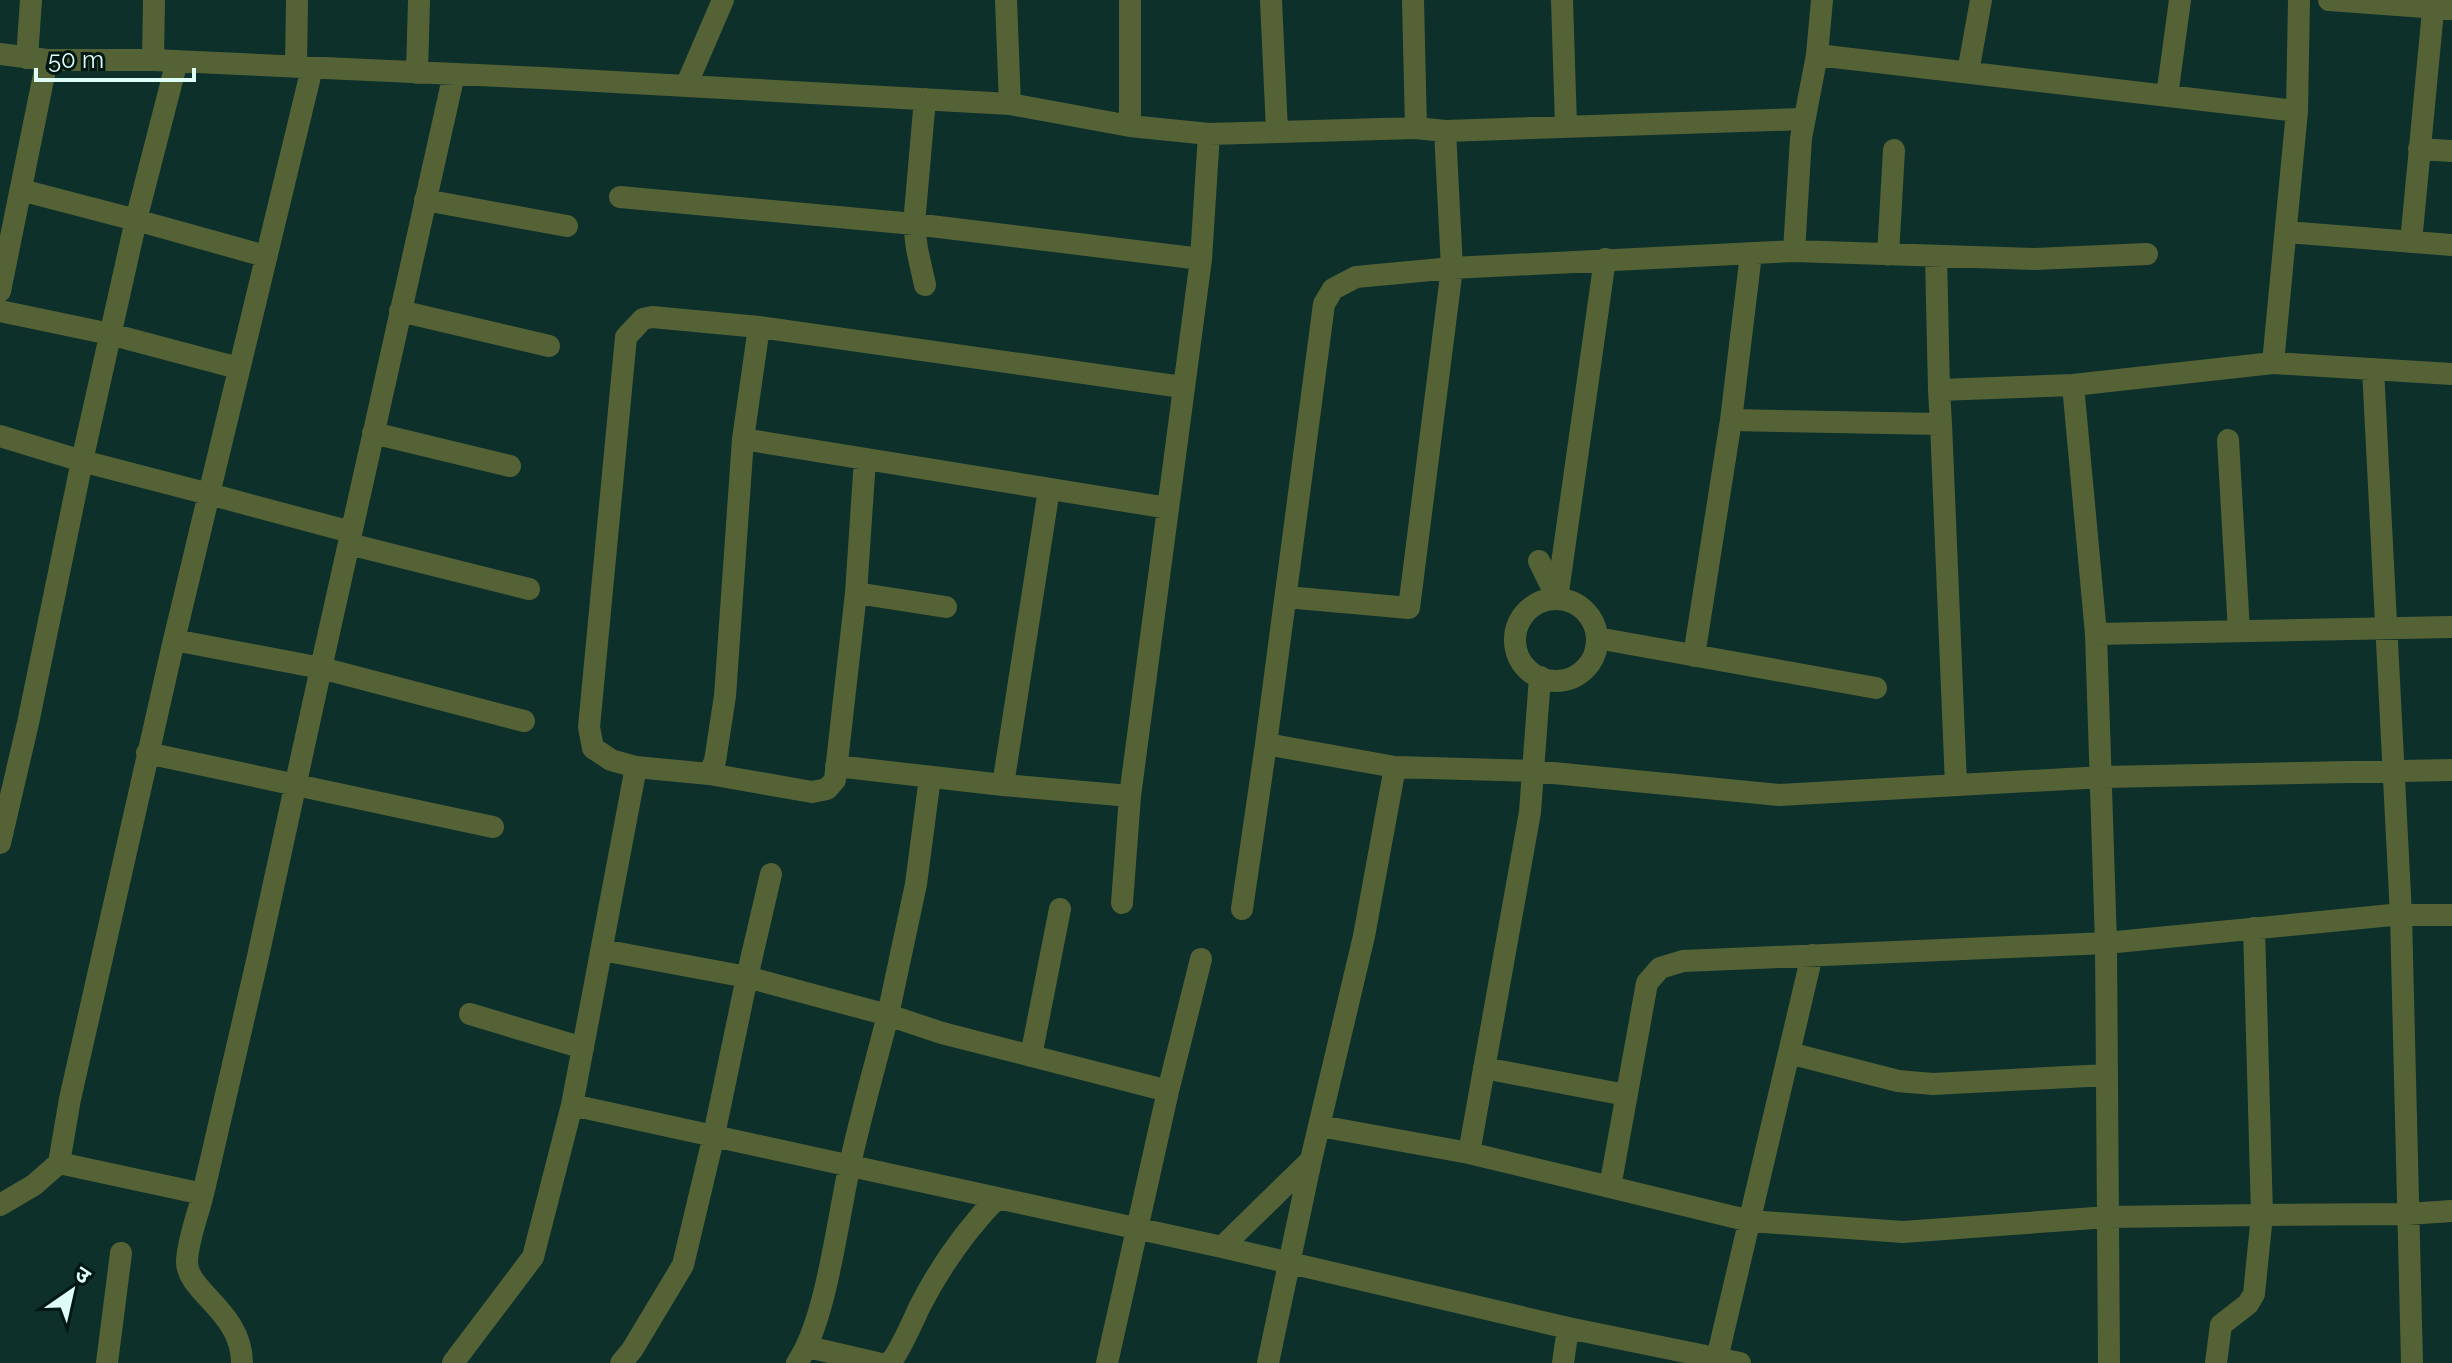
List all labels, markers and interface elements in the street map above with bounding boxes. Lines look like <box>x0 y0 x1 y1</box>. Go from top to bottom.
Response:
scale bar <box>36 32 194 82</box>
text: 50 m <box>48 45 104 74</box>
north arrow <box>32 1251 112 1331</box>
text: उ <box>71 1260 97 1289</box>

